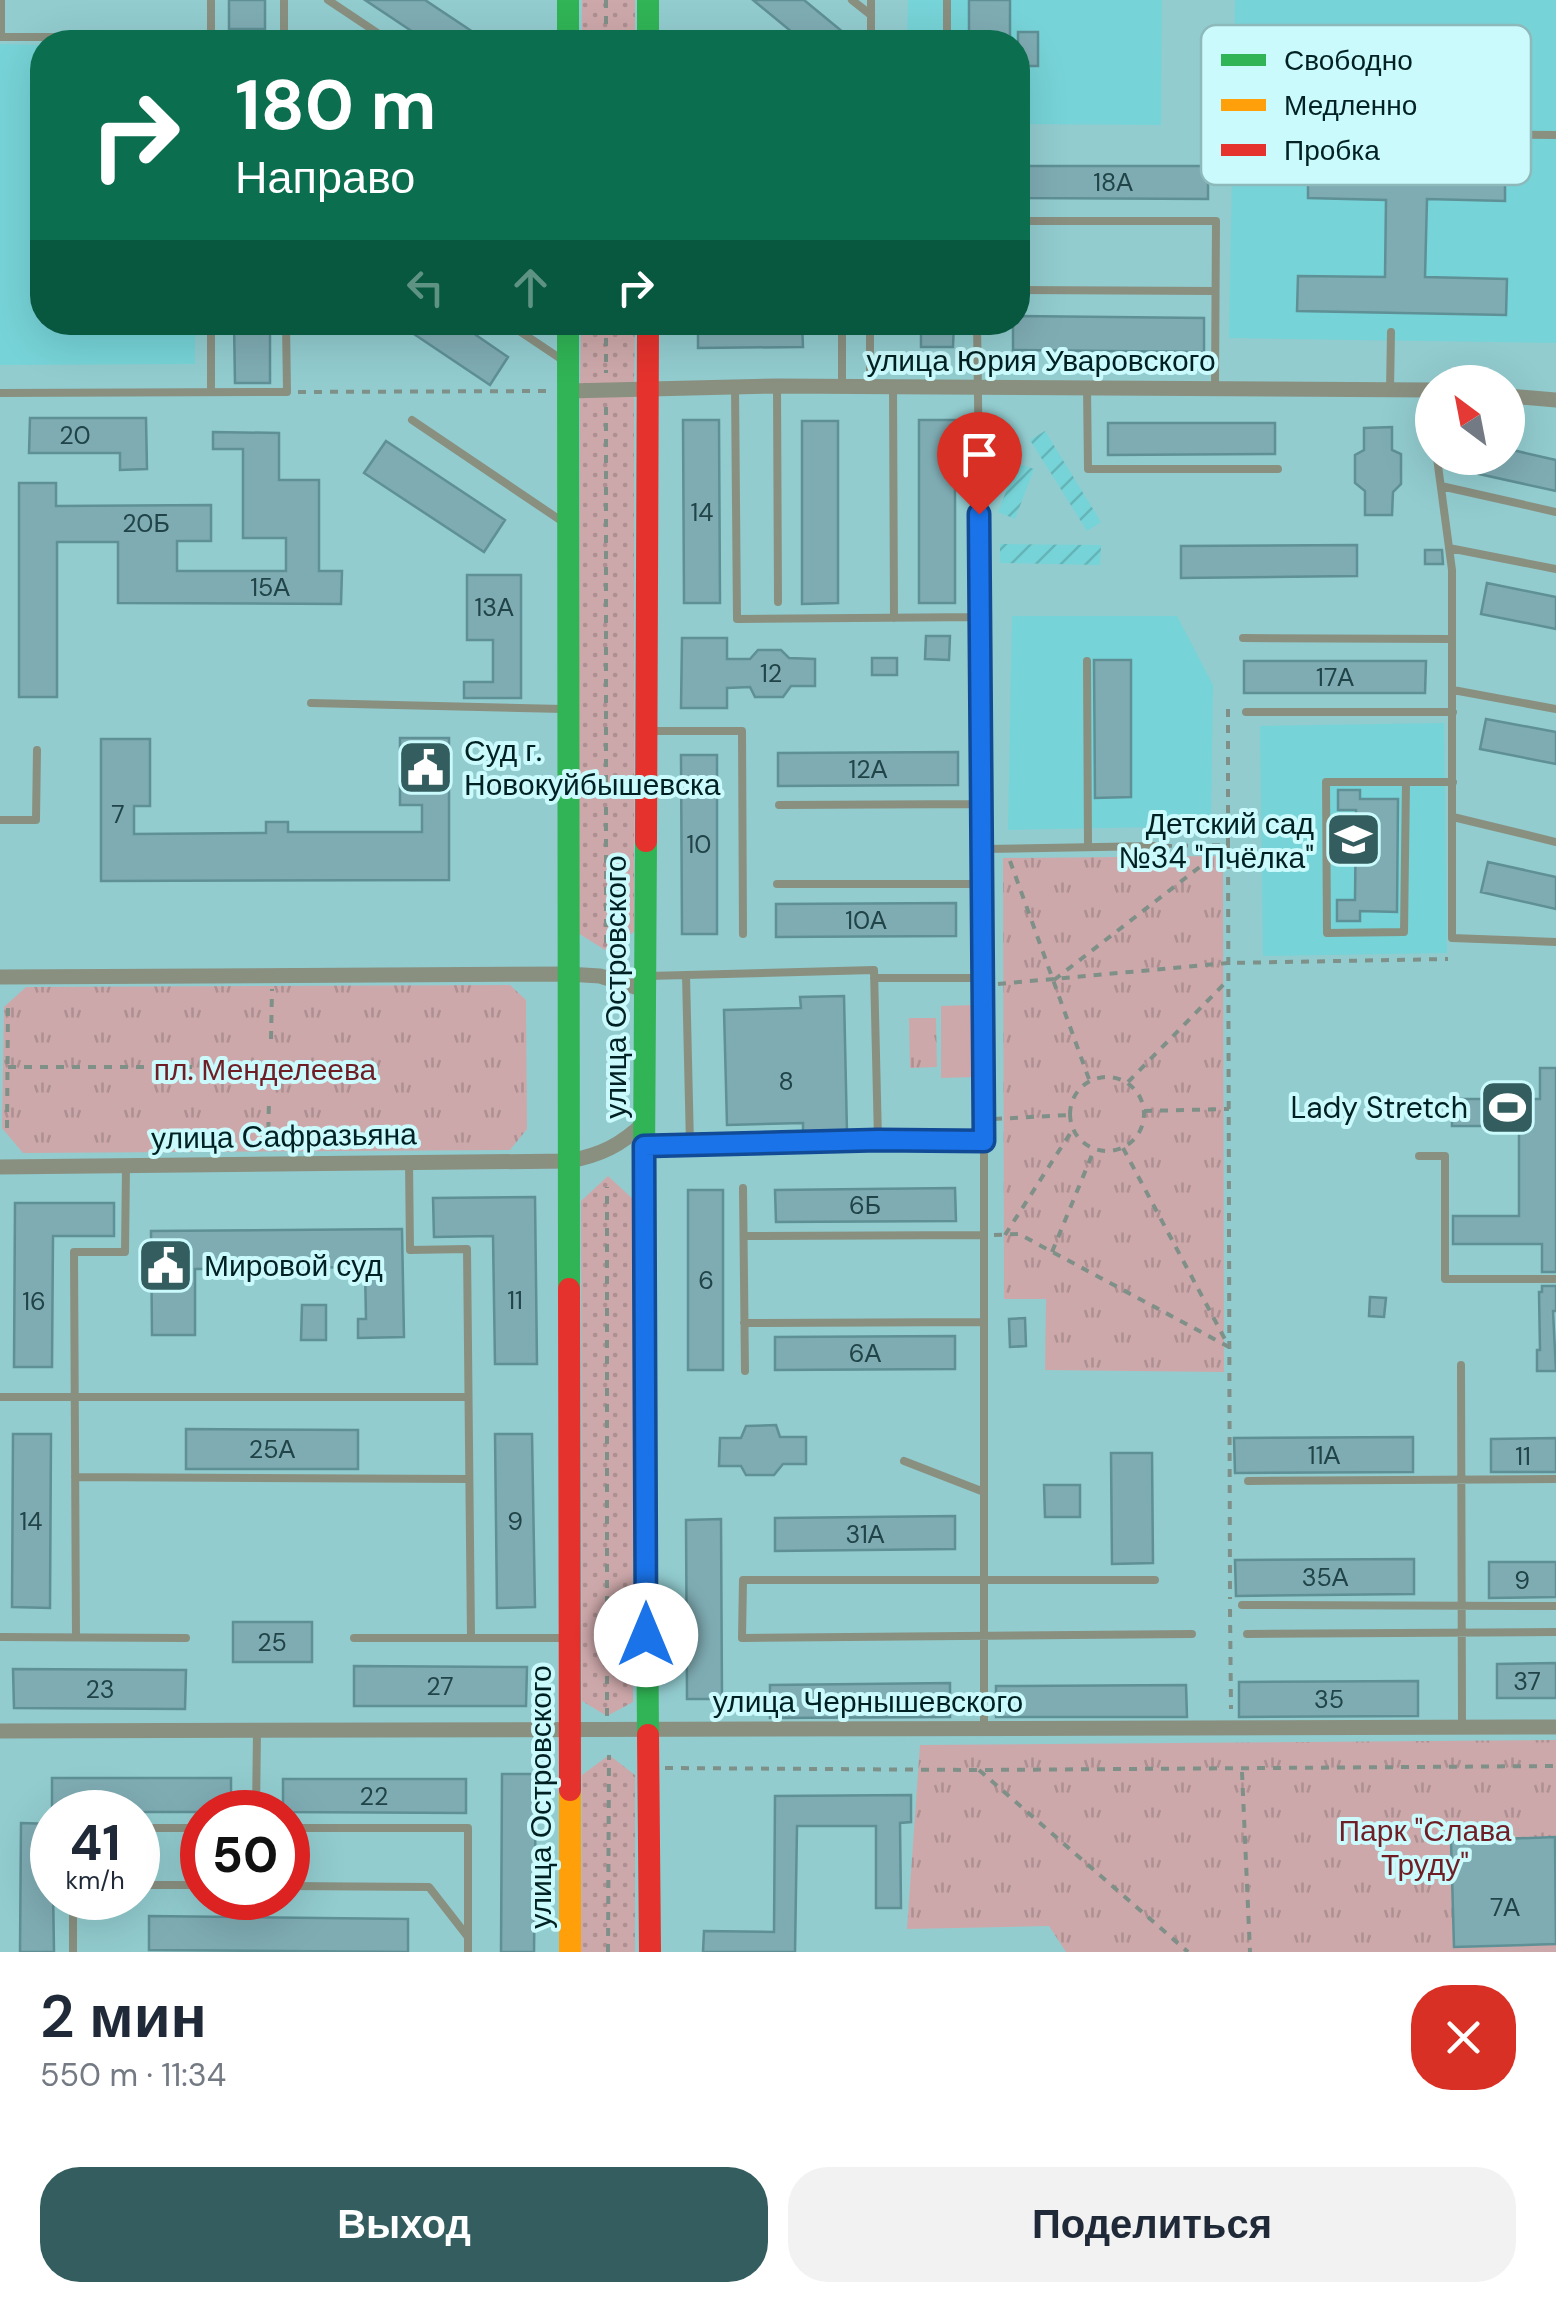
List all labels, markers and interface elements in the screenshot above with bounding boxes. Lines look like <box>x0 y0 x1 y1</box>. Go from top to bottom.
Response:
legend <box>1201 25 1531 185</box>
text: Свободно <box>1284 42 1413 79</box>
text: 180 m <box>235 60 436 151</box>
icon: right <box>70 70 200 200</box>
text: Медленно <box>1284 87 1417 124</box>
text: Пробка <box>1284 132 1380 169</box>
text: Направо <box>235 148 415 207</box>
house number: 18А <box>1093 166 1133 199</box>
icon: left <box>398 260 453 315</box>
icon: ahead <box>503 260 558 315</box>
icon: right <box>608 260 663 315</box>
street label: улица Юрия Уваровского <box>866 341 1216 380</box>
north arrow <box>1415 365 1525 475</box>
map controls <box>1415 365 1525 475</box>
pin <box>937 412 1022 515</box>
house number: 20 <box>59 419 91 452</box>
icon: arrive <box>952 427 1007 482</box>
house number: 14 <box>691 496 713 529</box>
house number: 20Б <box>122 507 170 540</box>
house number: 15А <box>250 571 290 604</box>
house number: 13А <box>474 591 514 624</box>
house number: 12 <box>760 657 782 690</box>
house number: 17А <box>1316 661 1354 694</box>
place label: Суд г. Новокуйбышевска <box>464 731 721 804</box>
public building icon: Суд г. Новокуйбышевска <box>395 737 455 797</box>
house number: 12А <box>849 753 888 786</box>
house number: 7 <box>111 798 125 831</box>
place label: Детский сад №34 "Пчёлка" <box>1119 804 1314 877</box>
school or university icon: Детский сад №34 "Пчёлка" <box>1323 810 1383 870</box>
house number: 10 <box>687 828 711 861</box>
street label: улица Островского <box>596 855 635 1119</box>
house number: 10А <box>845 904 887 937</box>
park label: пл. Менделеева <box>154 1050 377 1089</box>
house number: 8 <box>778 1065 794 1098</box>
sports icon: Lady Stretch <box>1477 1077 1537 1137</box>
place label: Lady Stretch <box>1290 1088 1468 1127</box>
street label: улица Сафразьяна <box>151 1114 418 1158</box>
house number: 6Б <box>849 1189 881 1222</box>
public building icon: Мировой суд <box>135 1235 195 1295</box>
place label: Мировой суд <box>204 1246 383 1285</box>
house number: 6 <box>698 1264 714 1297</box>
house number: 11 <box>507 1284 523 1317</box>
house number: 16 <box>22 1285 46 1318</box>
house number: 6А <box>849 1337 882 1370</box>
house number: 25А <box>249 1433 295 1466</box>
house number: 11А <box>1308 1439 1340 1472</box>
house number: 11 <box>1515 1440 1531 1473</box>
house number: 14 <box>20 1505 42 1538</box>
house number: 9 <box>507 1505 523 1538</box>
house number: 31А <box>846 1518 885 1551</box>
house number: 35А <box>1302 1561 1349 1594</box>
house number: 9 <box>1514 1564 1530 1597</box>
position arrow <box>594 1583 698 1687</box>
house number: 25 <box>257 1626 287 1659</box>
street label: улица Островского <box>521 1665 560 1929</box>
house number: 37 <box>1513 1665 1541 1698</box>
house number: 27 <box>426 1670 454 1703</box>
house number: 23 <box>85 1673 115 1706</box>
street label: улица Чернышевского <box>713 1682 1023 1721</box>
house number: 35 <box>1314 1683 1344 1716</box>
house number: 22 <box>360 1780 388 1813</box>
speed limit sign: 50 <box>180 1790 310 1920</box>
text: 41 <box>70 1810 120 1876</box>
park label: Парк "Слава Труду" <box>1339 1811 1512 1884</box>
text: km/h <box>65 1864 125 1897</box>
house number: 7А <box>1490 1891 1520 1924</box>
text: 2 мин <box>40 1977 207 2056</box>
button: close <box>1411 1985 1516 2090</box>
text: 550 m · 11:34 <box>40 2054 226 2096</box>
button: Выход <box>40 2167 768 2282</box>
button: Поделиться <box>788 2167 1516 2282</box>

